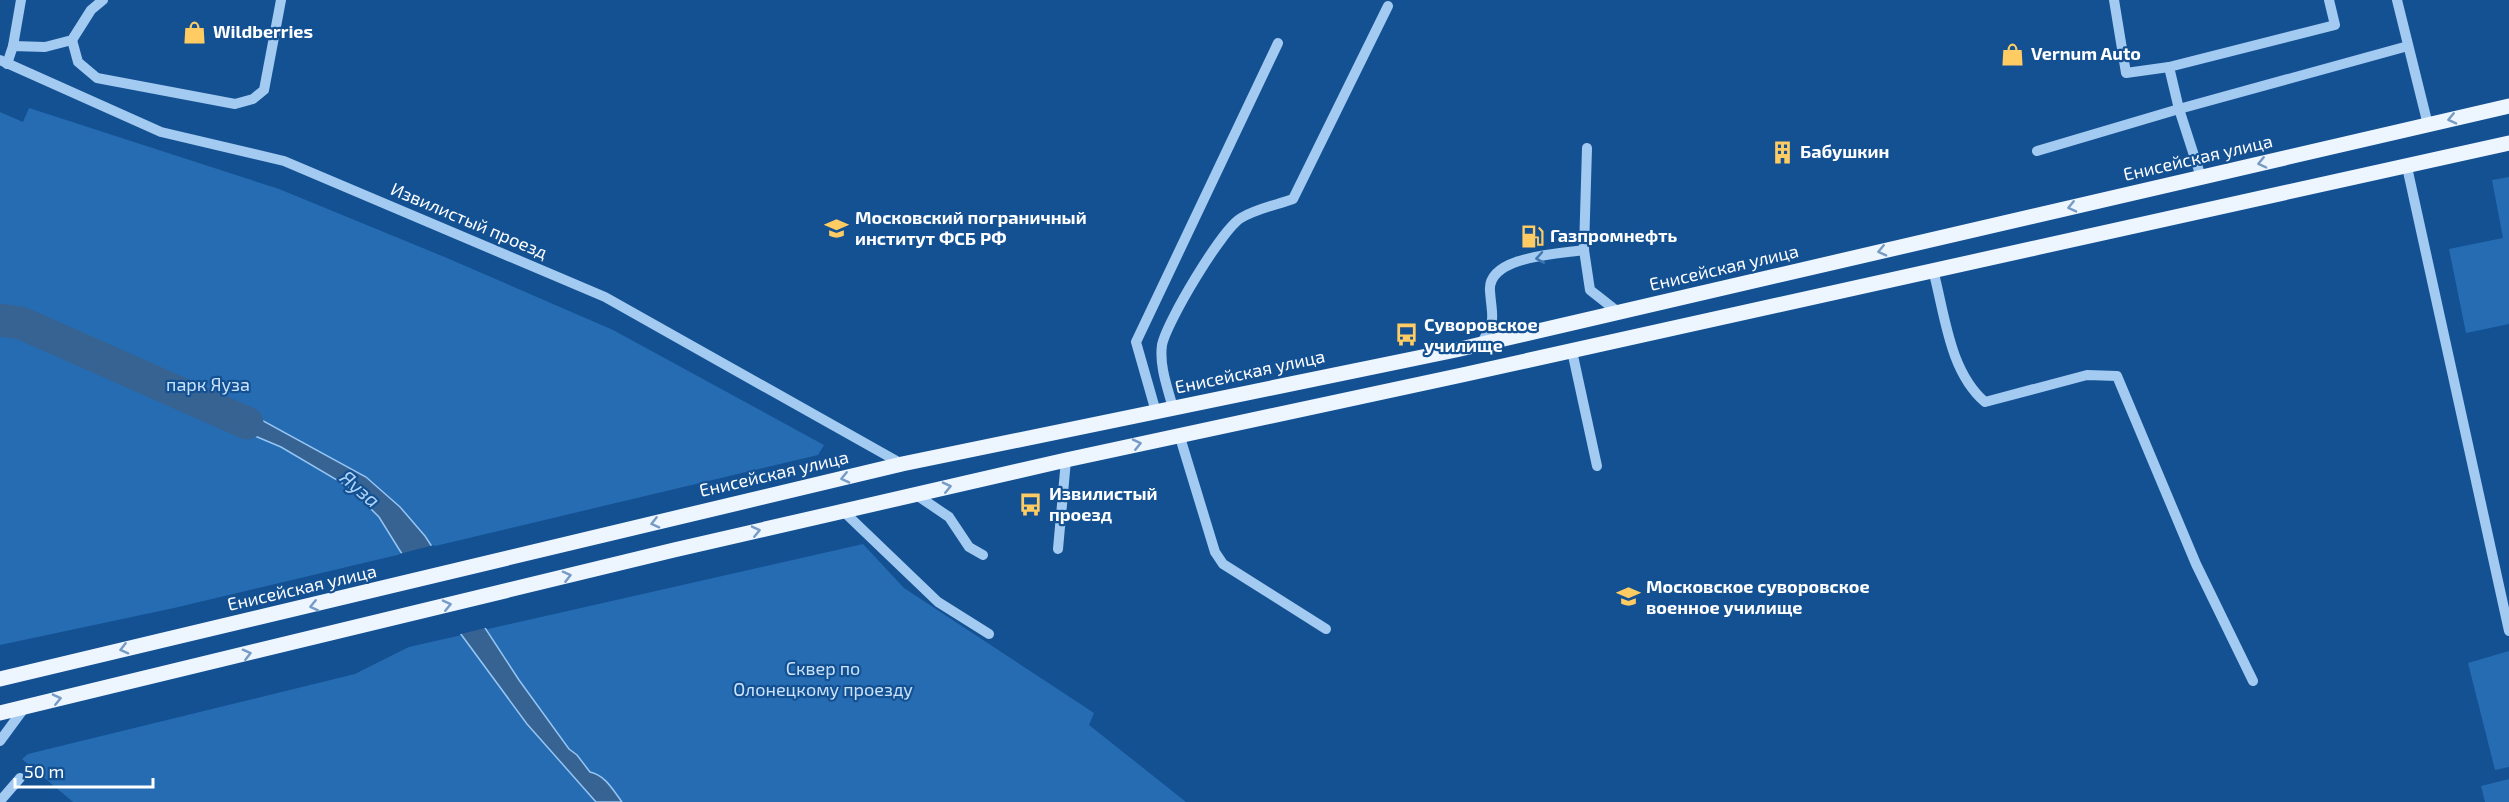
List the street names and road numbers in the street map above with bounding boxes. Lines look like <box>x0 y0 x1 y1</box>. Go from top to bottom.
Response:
street label: Енисейская улица <box>2121 129 2275 185</box>
street label: Извилистый проезд <box>388 177 551 263</box>
street label: Енисейская улица <box>1647 239 1801 295</box>
street label: Енисейская улица <box>1173 344 1327 398</box>
street label: Енисейская улица <box>697 445 851 501</box>
street label: Енисейская улица <box>225 559 379 615</box>

